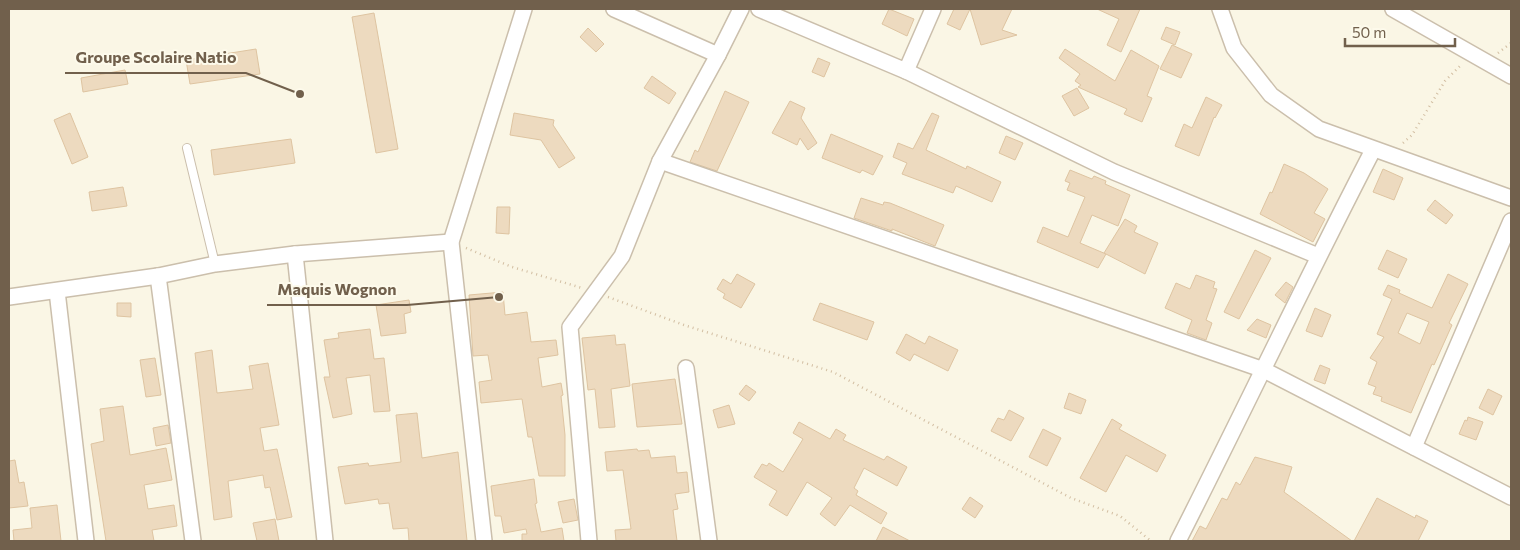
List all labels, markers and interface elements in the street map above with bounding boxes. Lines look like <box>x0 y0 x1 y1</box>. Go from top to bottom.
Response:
scale bar <box>1345 15 1455 47</box>
text: 50 m <box>1352 23 1386 41</box>
callout: Groupe Scolaire Natio <box>65 42 246 73</box>
text: Groupe Scolaire Natio <box>76 47 237 66</box>
callout: Maquis Wognon <box>267 274 407 305</box>
text: Maquis Wognon <box>277 279 397 298</box>

